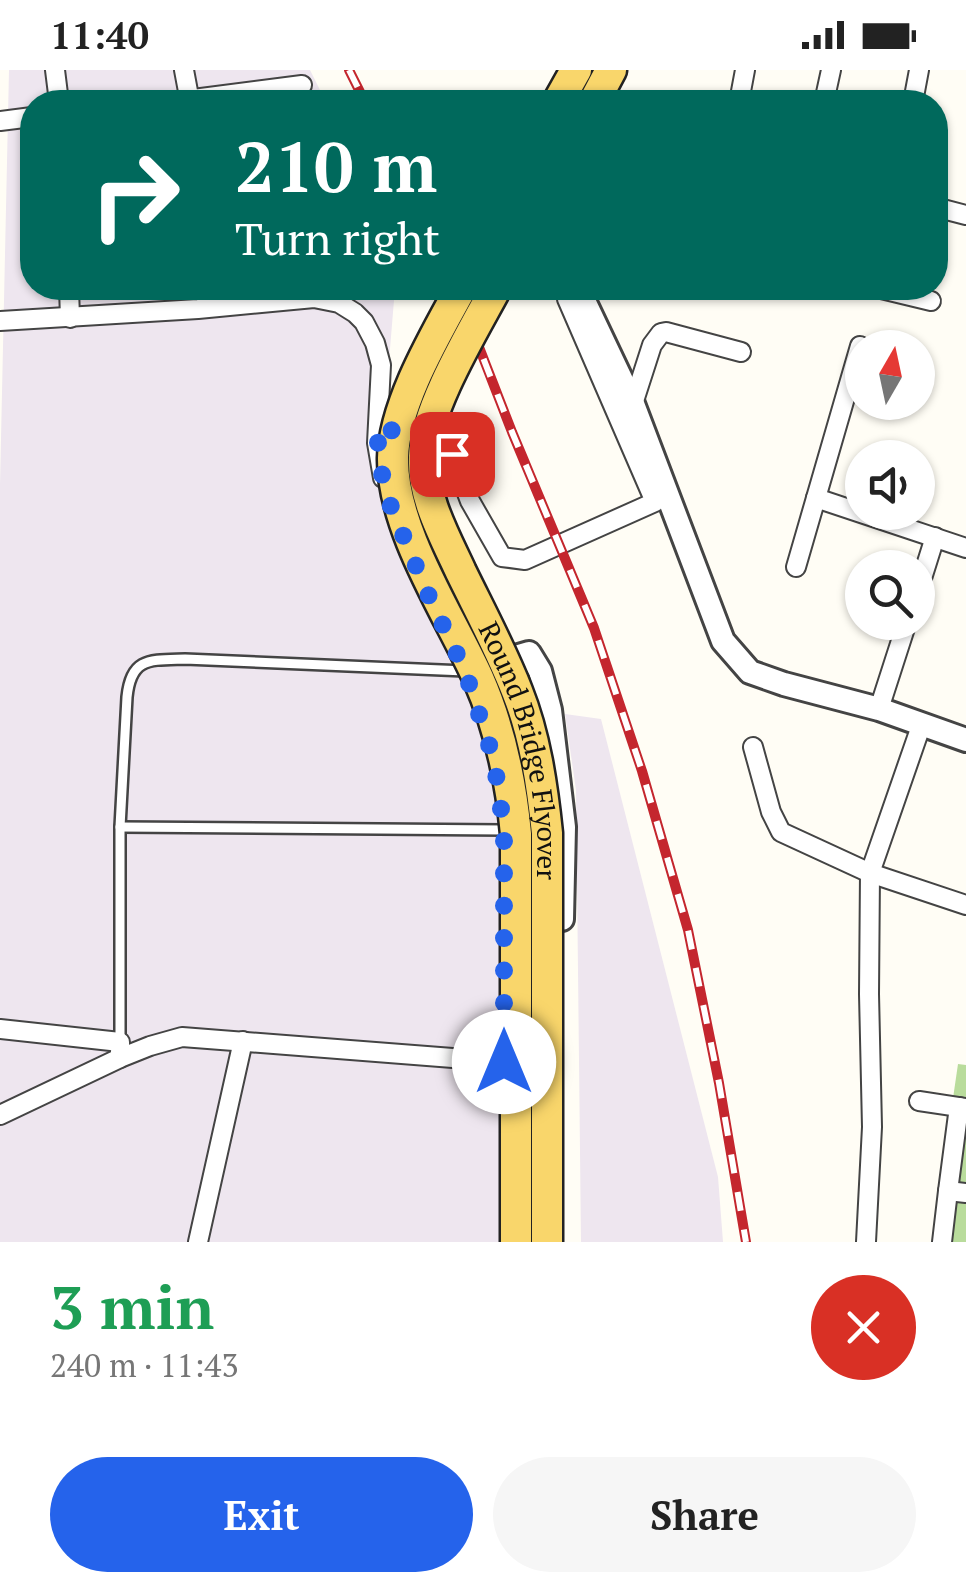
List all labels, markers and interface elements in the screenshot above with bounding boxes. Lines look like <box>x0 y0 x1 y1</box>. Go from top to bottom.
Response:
text: 11:40 <box>50 10 149 60</box>
text: 210 m <box>235 119 437 212</box>
icon: right <box>70 130 200 260</box>
text: Turn right <box>235 208 440 268</box>
north arrow <box>845 330 935 420</box>
map controls <box>845 330 935 640</box>
pin <box>410 412 495 497</box>
icon: arrive <box>425 427 480 482</box>
button: sound <box>845 440 935 530</box>
button: search <box>845 550 935 640</box>
street label: Round Bridge Flyover <box>471 615 566 880</box>
position arrow <box>452 1010 556 1114</box>
text: 3 min <box>50 1267 214 1346</box>
button: close <box>811 1275 916 1380</box>
text: 240 m · 11:43 <box>50 1344 238 1386</box>
button: Exit <box>50 1457 473 1572</box>
button: Share <box>493 1457 916 1572</box>

